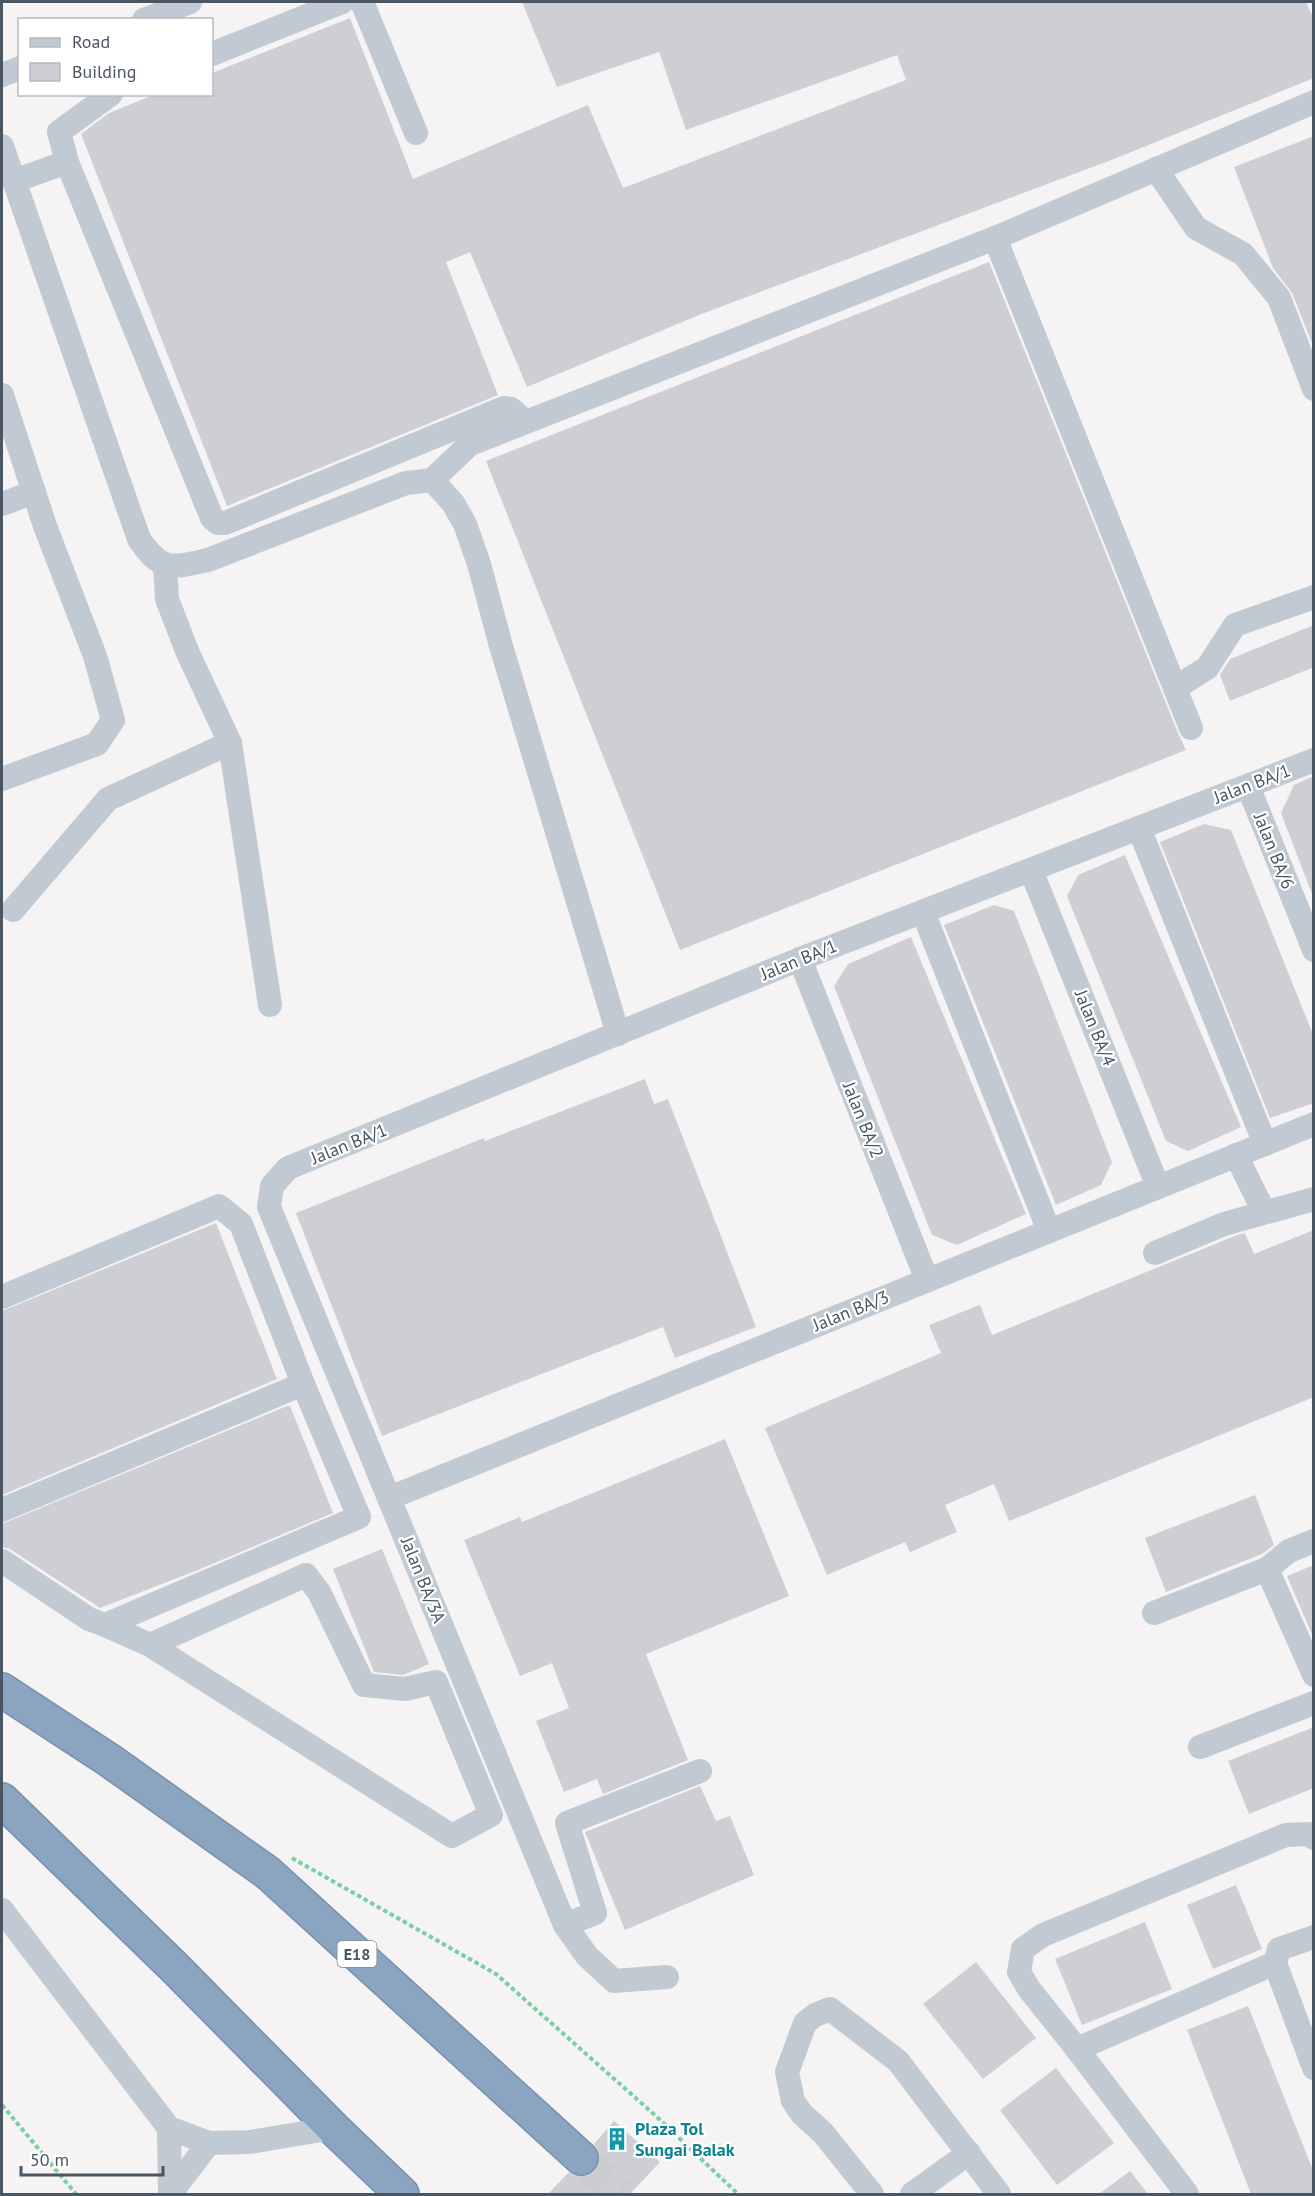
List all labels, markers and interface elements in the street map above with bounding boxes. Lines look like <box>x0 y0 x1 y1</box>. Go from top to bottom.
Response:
legend <box>18 18 213 96</box>
text: Road <box>72 30 110 53</box>
text: Building <box>72 60 136 83</box>
street label: Jalan BA/1 <box>1209 758 1293 809</box>
street label: Jalan BA/6 <box>1248 808 1300 892</box>
street label: Jalan BA/1 <box>756 934 840 986</box>
street label: Jalan BA/4 <box>1069 985 1121 1069</box>
street label: Jalan BA/2 <box>837 1077 889 1161</box>
street label: Jalan BA/1 <box>306 1118 390 1170</box>
street label: Jalan BA/3 <box>808 1285 892 1337</box>
street label: Jalan BA/3A <box>395 1532 451 1627</box>
road number: E18 <box>338 1941 376 1967</box>
place label: Plaza Tol Sungai Balak <box>635 2117 735 2161</box>
building icon: Plaza Tol Sungai Balak <box>604 2126 630 2152</box>
scale bar <box>21 2139 164 2177</box>
text: 50 m <box>30 2148 69 2171</box>

